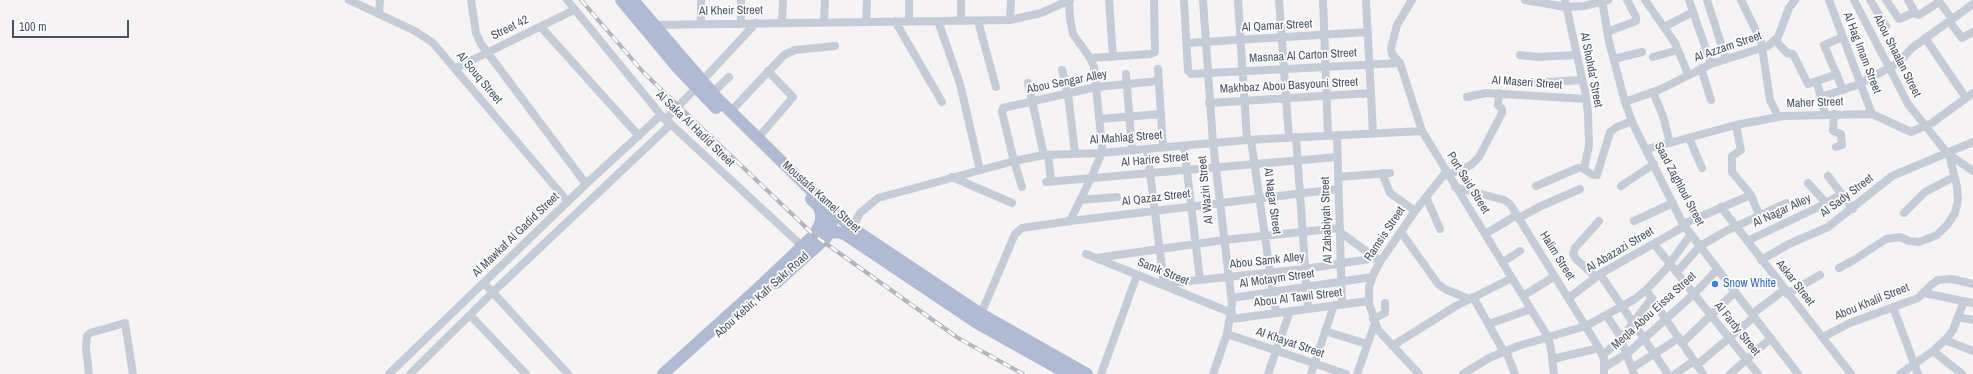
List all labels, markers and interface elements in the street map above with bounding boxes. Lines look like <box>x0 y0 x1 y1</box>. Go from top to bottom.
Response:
street label: Al Kheir Street <box>699 3 763 19</box>
street label: Al Hag Imam Street <box>1840 10 1884 96</box>
scale bar <box>14 12 131 38</box>
street label: Abou Shaalan Street <box>1870 12 1924 100</box>
street label: Street 42 <box>489 13 531 43</box>
street label: Al Qamar Street <box>1241 17 1313 35</box>
text: 100 m <box>19 19 46 35</box>
street label: Al Azzam Street <box>1692 29 1764 65</box>
street label: Al Shohda' Street <box>1577 31 1605 109</box>
street label: Masnaa Al Carton Street <box>1249 46 1357 66</box>
street label: Al Souq Street <box>453 49 505 107</box>
street label: Abou Sengar Alley <box>1026 67 1108 97</box>
street label: Al Maseri Street <box>1491 73 1563 93</box>
street label: Makhbaz Abou Basyouni Street <box>1220 75 1358 97</box>
street label: Al Saka Al Hadid Street <box>653 88 737 170</box>
street label: Maher Street <box>1786 95 1844 111</box>
street label: Al Mahlag Street <box>1089 128 1163 148</box>
street label: Saad Zaghloul Street <box>1651 140 1707 228</box>
street label: Port Said Street <box>1443 149 1493 217</box>
street label: Al Harire Street <box>1121 150 1189 170</box>
street label: Al Waziri Street <box>1195 155 1217 225</box>
street label: Moustafa Kamel Street <box>779 158 863 236</box>
street label: Al Nagar Street <box>1260 167 1284 235</box>
street label: Al Sady Street <box>1818 171 1876 221</box>
street label: Al Zahabiyah Street <box>1318 176 1336 264</box>
street label: Al Qazaz Street <box>1121 187 1191 209</box>
street label: Al Mawkaf Al Gadid Street <box>469 190 563 280</box>
street label: Al Nagar Alley <box>1751 191 1813 231</box>
street label: Ramsis Street <box>1362 204 1408 264</box>
street label: Al Abazazi Street <box>1584 224 1656 276</box>
street label: Halim Street <box>1536 229 1578 283</box>
street label: Abou Kebir, Kafr Sakr Road <box>712 249 812 341</box>
street label: Abou Samk Alley <box>1229 250 1305 272</box>
street label: Samk Street <box>1135 255 1191 289</box>
street label: Askar Street <box>1773 257 1817 309</box>
street label: Al Motaym Street <box>1239 267 1315 291</box>
street label: Meqla Abou Eissa Street <box>1609 269 1699 353</box>
place label: Snow White <box>1723 277 1776 291</box>
marker: Snow White <box>1710 279 1720 289</box>
street label: Abou Khalil Street <box>1833 280 1911 324</box>
street label: Abou Al Tawil Street <box>1253 285 1343 311</box>
street label: Al Fardy Street <box>1711 299 1763 359</box>
street label: Al Khayat Street <box>1254 325 1326 361</box>

